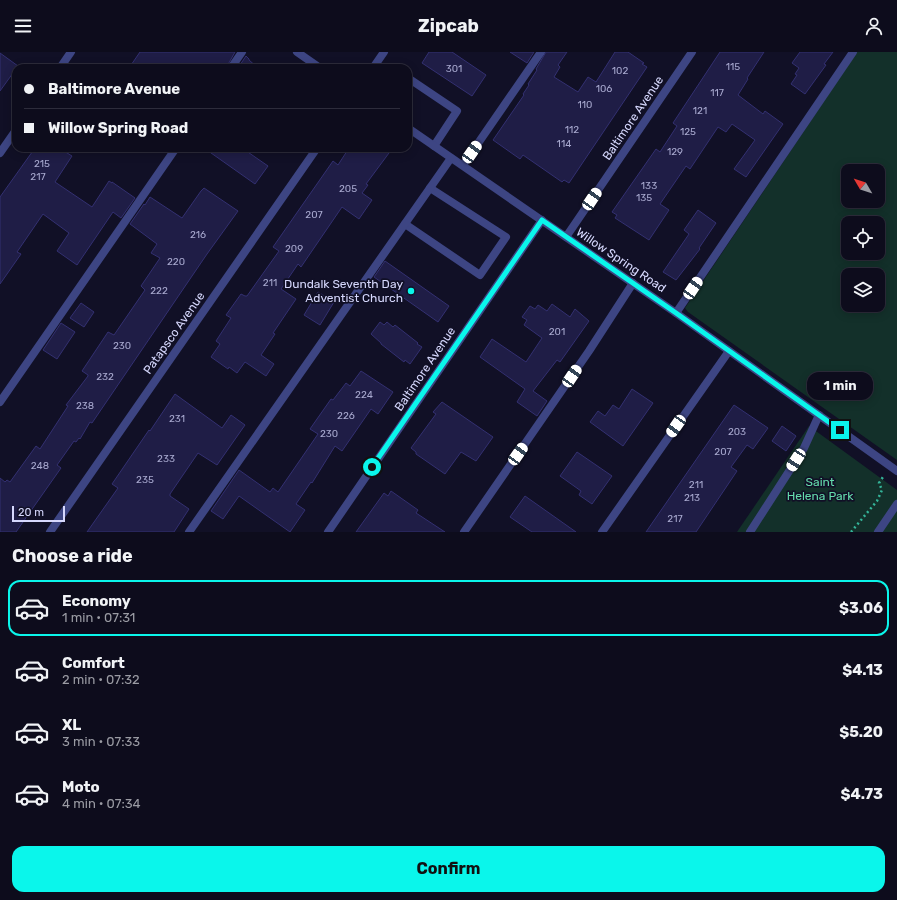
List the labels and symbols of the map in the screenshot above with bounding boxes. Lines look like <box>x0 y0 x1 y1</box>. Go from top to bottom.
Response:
house number: 115 <box>726 61 740 73</box>
house number: 301 <box>446 63 462 75</box>
house number: 102 <box>612 65 628 77</box>
street label: Baltimore Avenue <box>600 73 667 163</box>
house number: 106 <box>596 83 612 95</box>
house number: 117 <box>710 87 724 99</box>
house number: 110 <box>578 99 592 111</box>
house number: 121 <box>693 105 707 117</box>
house number: 112 <box>565 124 579 136</box>
house number: 125 <box>680 126 696 138</box>
house number: 114 <box>557 138 571 150</box>
car <box>460 139 484 165</box>
house number: 129 <box>667 146 683 158</box>
house number: 215 <box>34 158 50 170</box>
north arrow <box>841 164 885 208</box>
house number: 217 <box>30 171 46 183</box>
house number: 133 <box>641 180 657 192</box>
house number: 205 <box>339 183 357 195</box>
car <box>580 186 604 212</box>
house number: 135 <box>636 192 652 204</box>
house number: 207 <box>305 209 323 221</box>
street label: Willow Spring Road <box>573 225 669 295</box>
house number: 216 <box>190 229 206 241</box>
house number: 209 <box>285 243 303 255</box>
house number: 220 <box>167 256 185 268</box>
car <box>681 275 705 301</box>
house number: 211 <box>263 277 277 289</box>
place label: Dundalk Seventh Day Adventist Church <box>284 277 403 305</box>
house number: 222 <box>150 285 168 297</box>
marker: Dundalk Seventh Day Adventist Church <box>406 286 416 296</box>
street label: Patapsco Avenue <box>140 289 208 377</box>
street label: Baltimore Avenue <box>392 324 459 414</box>
house number: 201 <box>549 326 565 338</box>
house number: 230 <box>113 340 131 352</box>
car <box>560 363 584 389</box>
house number: 232 <box>96 371 114 383</box>
callout: 1 min <box>807 372 873 400</box>
house number: 224 <box>355 389 373 401</box>
house number: 238 <box>76 400 94 412</box>
house number: 226 <box>337 410 355 422</box>
house number: 231 <box>169 413 185 425</box>
car <box>664 413 688 439</box>
route end <box>831 421 849 439</box>
house number: 203 <box>728 426 746 438</box>
house number: 230 <box>320 428 338 440</box>
car <box>506 441 530 467</box>
house number: 207 <box>714 446 732 458</box>
car <box>784 447 808 473</box>
house number: 233 <box>157 453 175 465</box>
route start <box>363 458 381 476</box>
house number: 248 <box>31 460 49 472</box>
house number: 235 <box>136 474 154 486</box>
park label: Saint Helena Park <box>787 475 854 503</box>
house number: 211 <box>689 479 703 491</box>
house number: 213 <box>684 492 700 504</box>
scale bar <box>12 504 65 523</box>
house number: 217 <box>667 513 683 525</box>

